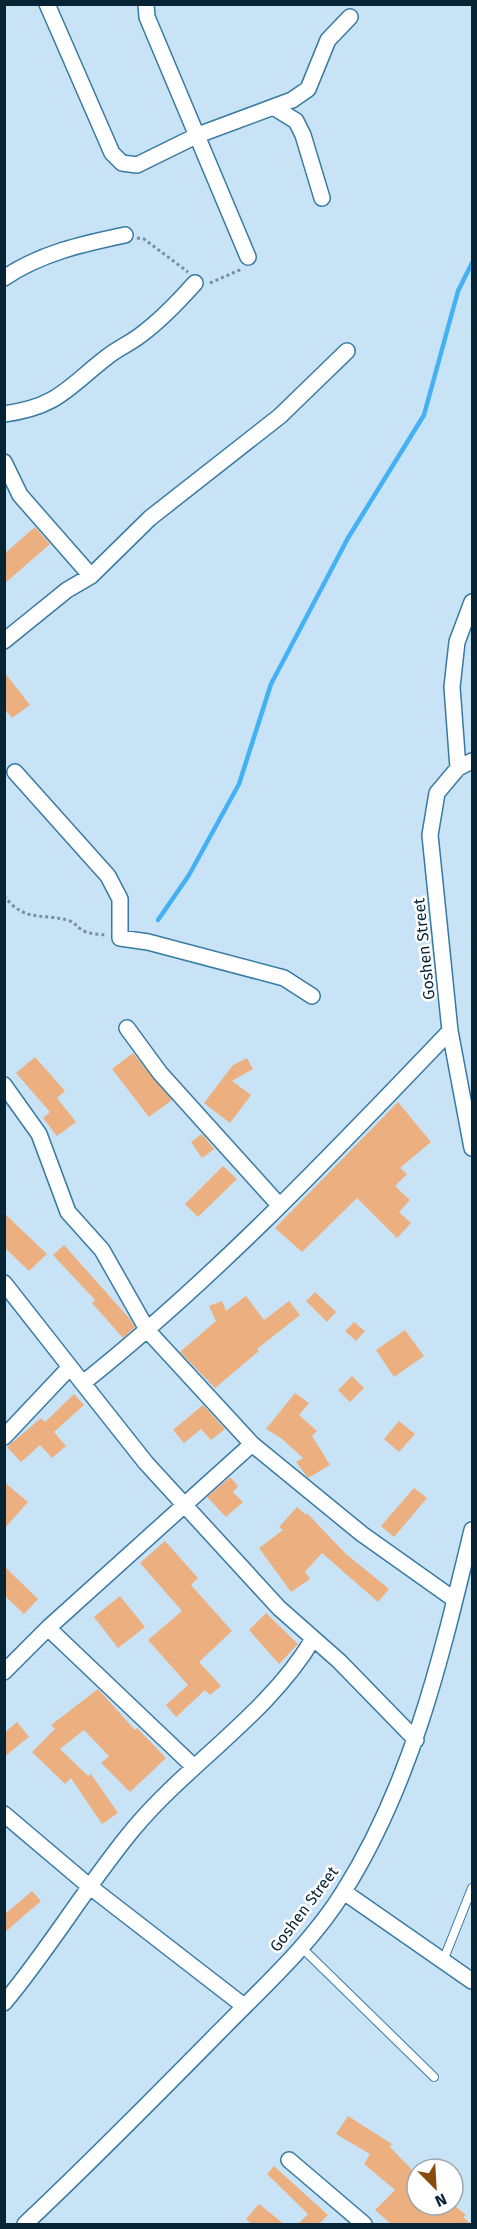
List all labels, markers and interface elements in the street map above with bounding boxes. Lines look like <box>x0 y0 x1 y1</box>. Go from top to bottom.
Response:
street label: Goshen Street <box>409 897 439 1001</box>
street label: Goshen Street <box>266 1862 342 1955</box>
north arrow <box>405 2157 465 2217</box>
text: N <box>432 2189 450 2211</box>

